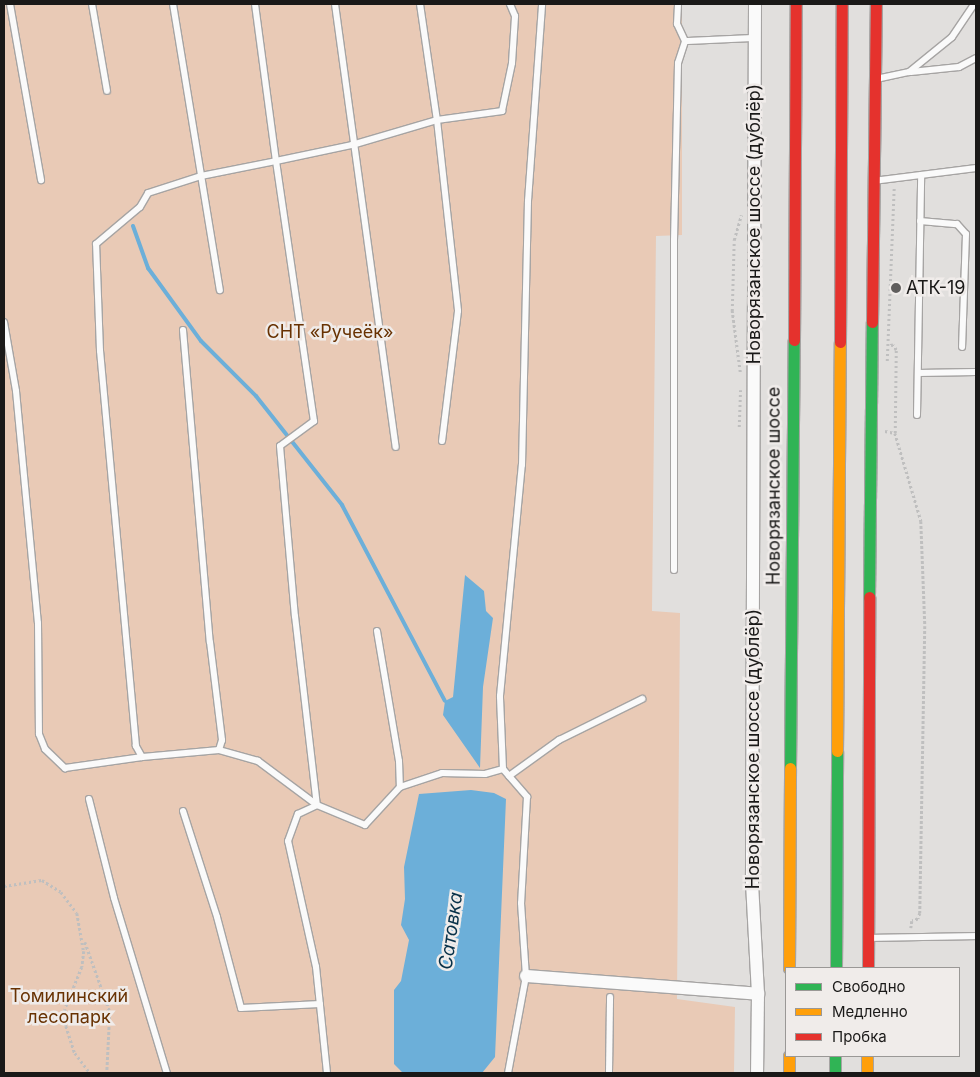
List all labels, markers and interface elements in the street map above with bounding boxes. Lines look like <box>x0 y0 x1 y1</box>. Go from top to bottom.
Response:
street label: Новорязанское шоссе (дублёр) <box>743 84 765 364</box>
place label: АТК-19 <box>906 277 965 299</box>
marker: АТК-19 <box>890 282 902 294</box>
park label: СНТ «Ручеёк» <box>267 321 393 343</box>
street label: Новорязанское шоссе <box>763 387 785 585</box>
street label: Новорязанское шоссе (дублёр) <box>742 609 764 889</box>
water label: Сатовка <box>434 891 468 971</box>
legend <box>785 967 960 1057</box>
text: Свободно <box>832 977 906 996</box>
park label: Томилинский лесопарк <box>10 986 128 1028</box>
text: Медленно <box>832 1002 908 1021</box>
text: Пробка <box>832 1027 887 1046</box>

